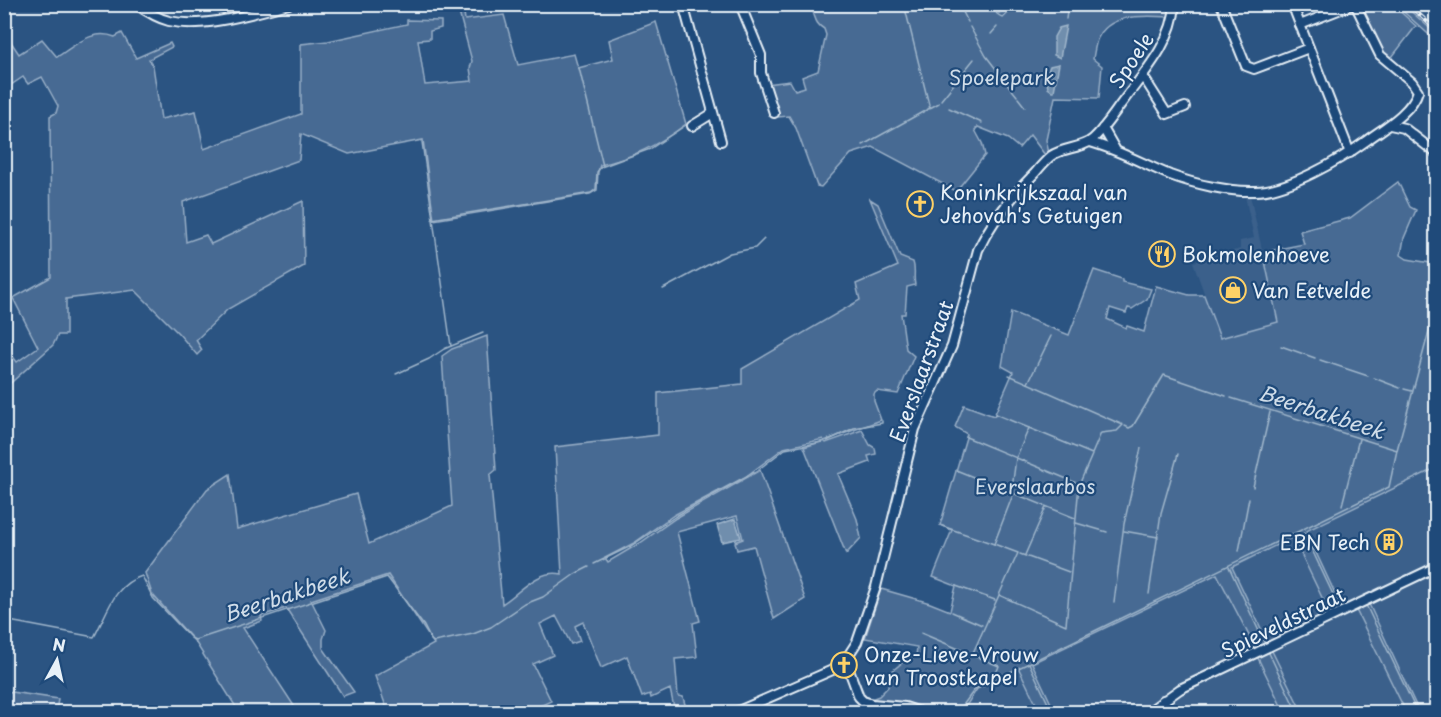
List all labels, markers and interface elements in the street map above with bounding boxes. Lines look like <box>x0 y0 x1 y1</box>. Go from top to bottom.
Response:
street label: Spoele <box>1101 26 1161 94</box>
park label: Spoelepark <box>949 62 1055 92</box>
place label: Koninkrijkszaal van Jehovah's Getuigen <box>940 177 1128 230</box>
church icon: Koninkrijkszaal van Jehovah's Getuigen <box>905 189 935 219</box>
restaurant icon: Bokmolenhoeve <box>1147 239 1177 269</box>
place label: Bokmolenhoeve <box>1182 239 1330 269</box>
shop icon: Van Eetvelde <box>1218 275 1248 305</box>
place label: Van Eetvelde <box>1252 275 1371 305</box>
street label: Everslaarstraat <box>881 296 961 446</box>
water label: Beerbakbeek <box>1255 376 1390 447</box>
park label: Everslaarbos <box>975 471 1095 501</box>
place label: EBN Tech <box>1280 527 1370 557</box>
building icon: EBN Tech <box>1374 527 1404 557</box>
water label: Beerbakbeek <box>219 558 354 629</box>
street label: Spieveldstraat <box>1216 579 1350 665</box>
north arrow <box>27 630 87 690</box>
text: N <box>51 631 67 657</box>
place label: Onze-Lieve-Vrouw van Troostkapel <box>864 639 1039 692</box>
church icon: Onze-Lieve-Vrouw van Troostkapel <box>829 650 859 680</box>

